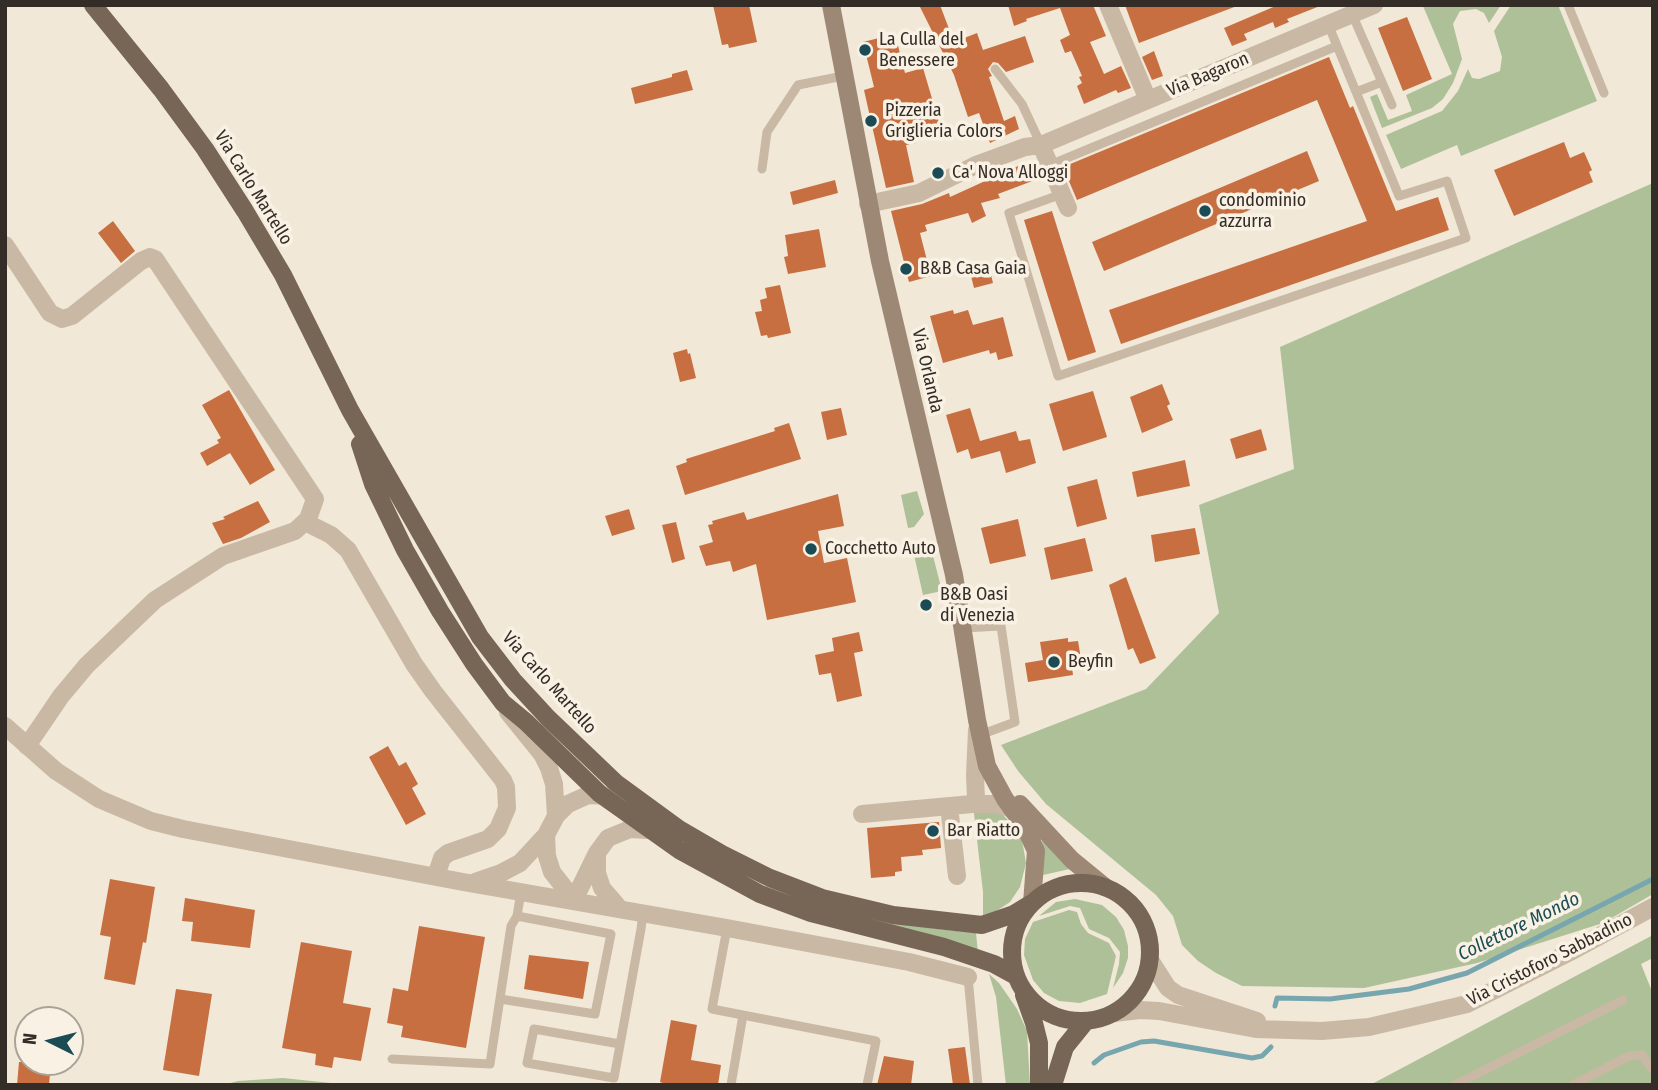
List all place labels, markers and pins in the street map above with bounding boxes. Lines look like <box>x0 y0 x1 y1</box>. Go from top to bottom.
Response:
place label: La Culla del Benessere <box>879 29 964 72</box>
marker: La Culla del Benessere <box>857 42 873 58</box>
place label: Pizzeria Griglieria Colors <box>885 100 1003 142</box>
marker: Pizzeria Griglieria Colors <box>863 113 879 129</box>
place label: Ca' Nova Alloggi <box>952 162 1068 184</box>
marker: Ca' Nova Alloggi <box>930 165 946 181</box>
place label: condominio azzurra <box>1219 190 1306 232</box>
marker: condominio azzurra <box>1197 203 1213 219</box>
place label: B&B Casa Gaia <box>920 258 1027 280</box>
marker: B&B Casa Gaia <box>898 261 914 277</box>
place label: Cocchetto Auto <box>825 538 936 560</box>
marker: Cocchetto Auto <box>803 541 819 557</box>
place label: B&B Oasi di Venezia <box>940 584 1015 626</box>
marker: B&B Oasi di Venezia <box>918 597 934 613</box>
place label: Beyfin <box>1068 651 1114 673</box>
marker: Beyfin <box>1046 654 1062 670</box>
place label: Bar Riatto <box>947 820 1020 842</box>
marker: Bar Riatto <box>925 823 941 839</box>

